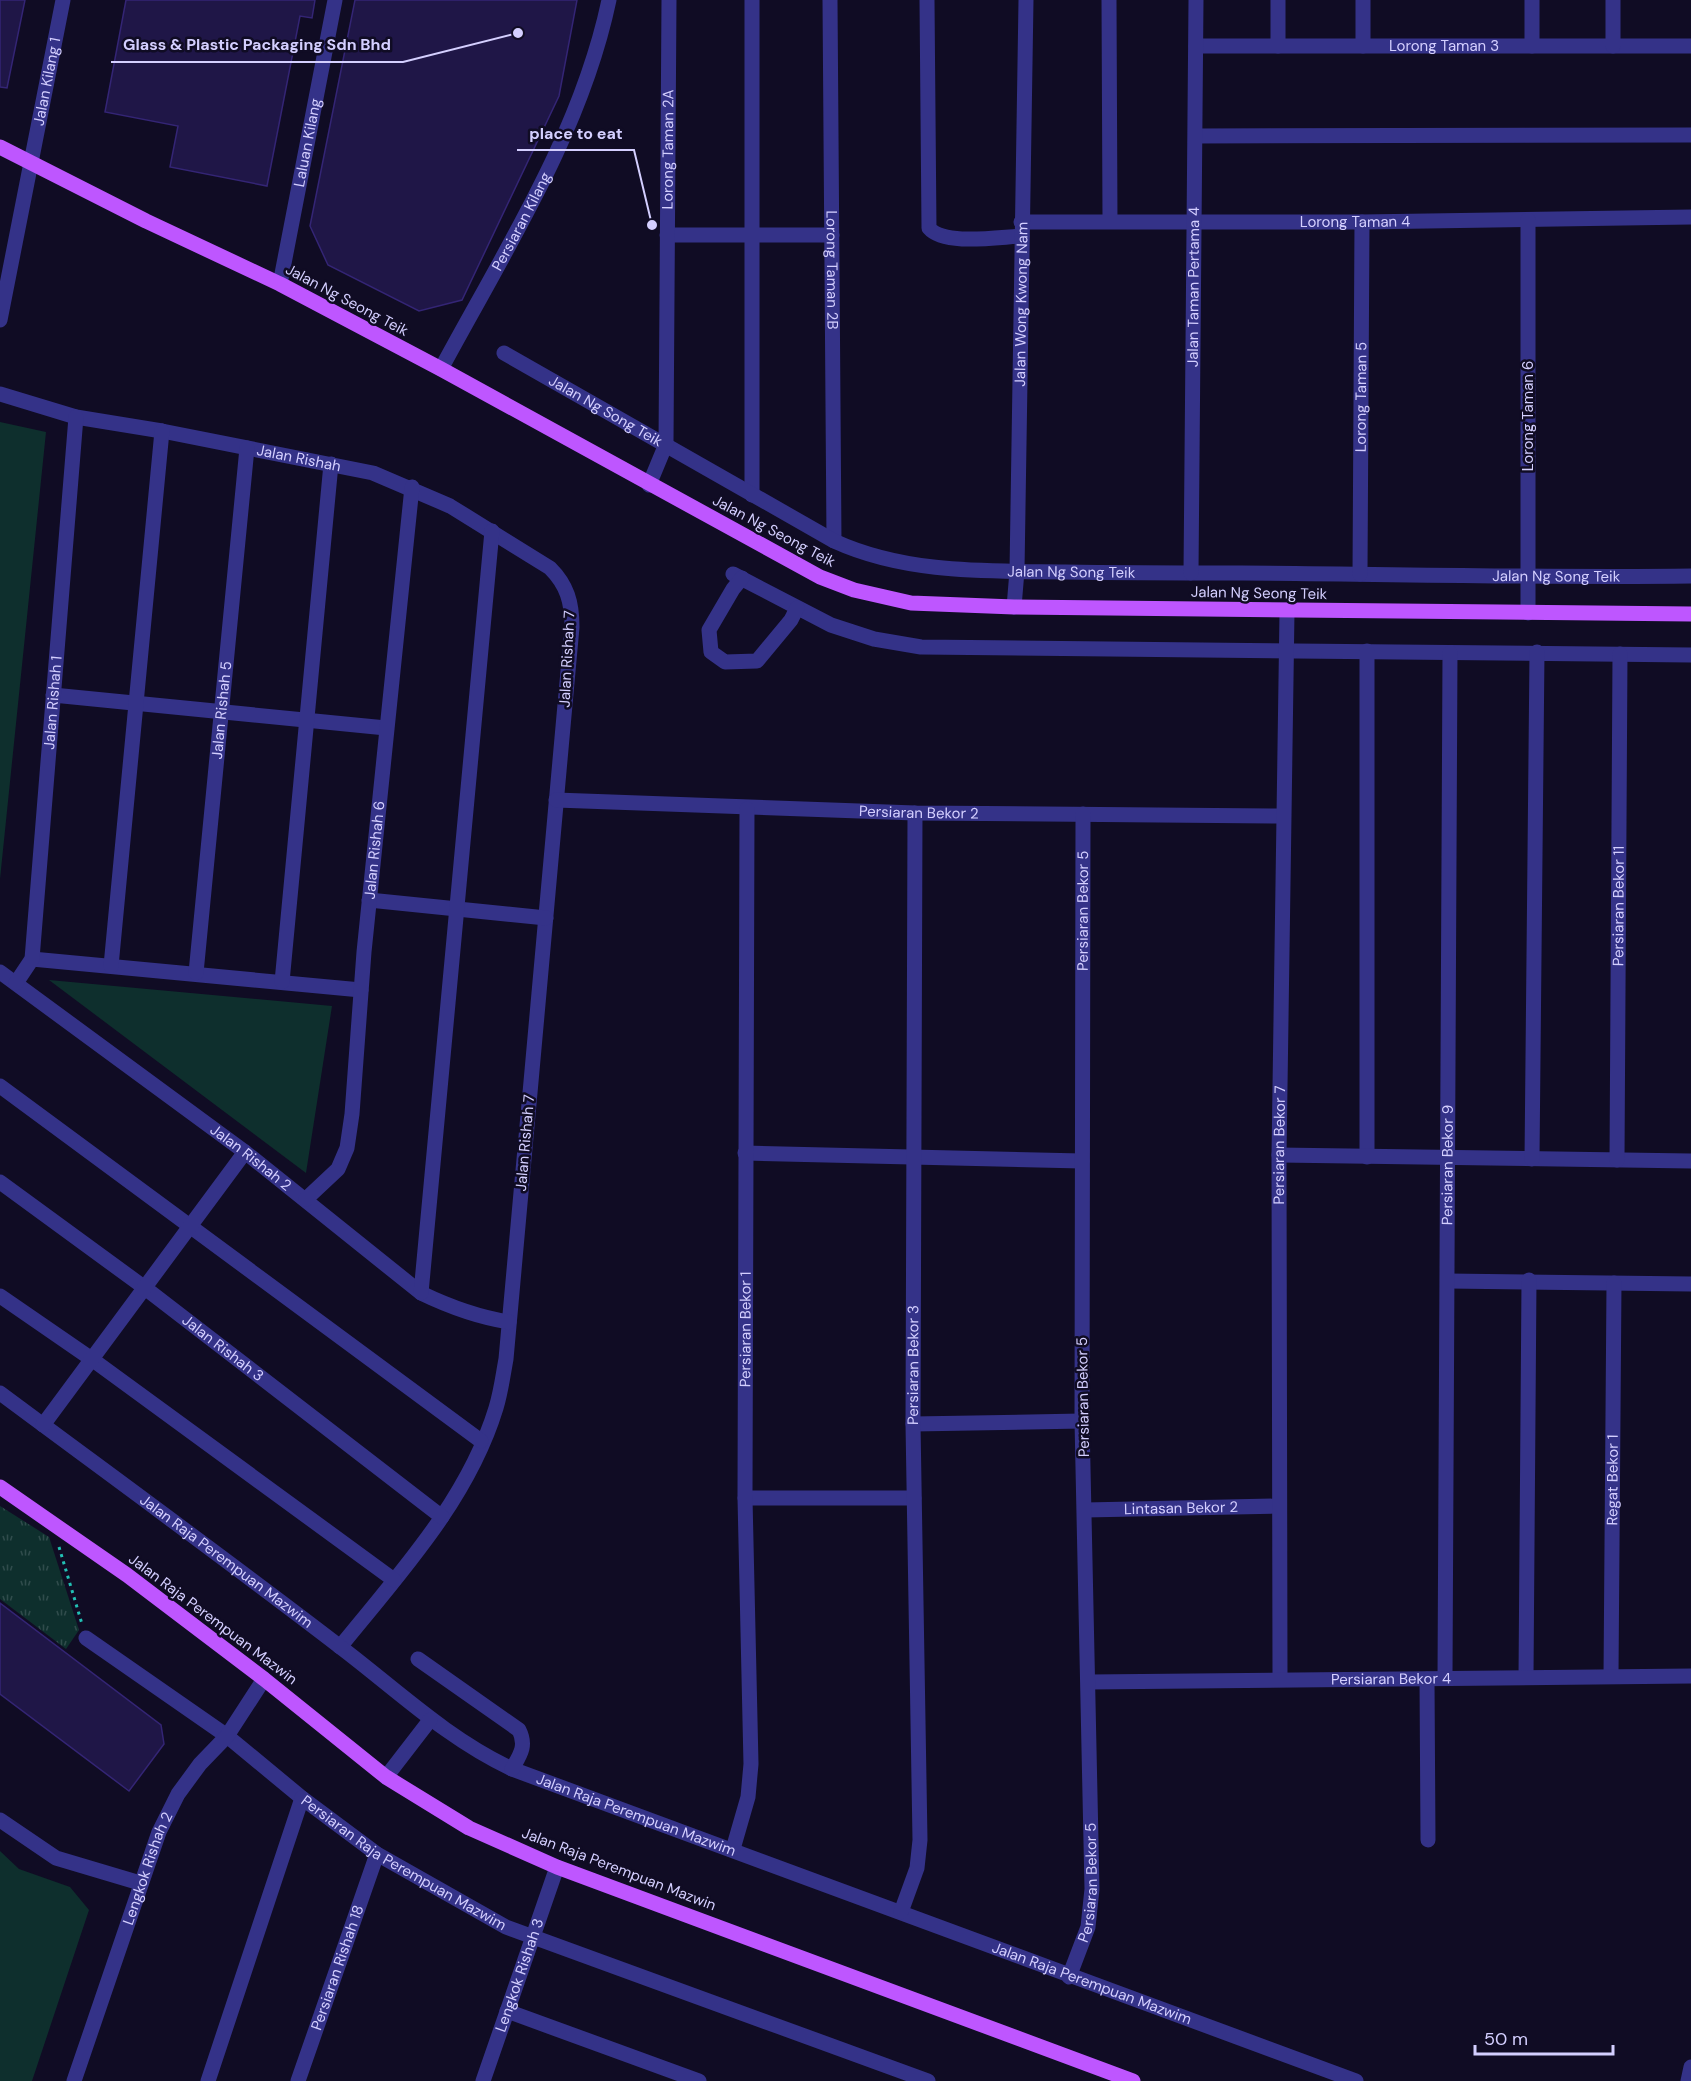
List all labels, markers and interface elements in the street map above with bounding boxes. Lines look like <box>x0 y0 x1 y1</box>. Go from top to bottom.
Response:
callout: Glass & Plastic Packaging Sdn Bhd <box>111 28 403 62</box>
text: Glass & Plastic Packaging Sdn Bhd <box>123 34 391 55</box>
street label: Jalan Kilang 1 <box>28 36 65 127</box>
street label: Lorong Taman 3 <box>1389 36 1499 56</box>
street label: Lorong Taman 2A <box>658 89 678 209</box>
street label: Laluan Kilang <box>289 97 326 189</box>
callout: place to eat <box>517 116 634 150</box>
text: place to eat <box>529 123 623 144</box>
street label: Persiaran Kilang <box>487 169 556 274</box>
street label: Jalan Taman Pertama 4 <box>1183 207 1204 367</box>
street label: Lorong Taman 2B <box>822 210 842 330</box>
street label: Lorong Taman 4 <box>1300 211 1410 232</box>
street label: Jalan Wong Kwong Nam <box>1010 222 1033 387</box>
street label: Jalan Ng Seong Teik <box>282 259 412 341</box>
street label: Lorong Taman 5 <box>1351 342 1371 452</box>
street label: Lorong Taman 6 <box>1518 361 1538 471</box>
street label: Jalan Ng Song Teik <box>545 371 667 451</box>
street label: Jalan Rishah <box>255 440 343 476</box>
street label: Jalan Ng Seong Teik <box>709 490 839 572</box>
street label: Jalan Ng Song Teik <box>1007 561 1136 583</box>
street label: Jalan Ng Song Teik <box>1492 566 1621 587</box>
street label: Jalan Ng Seong Teik <box>1191 582 1328 604</box>
street label: Jalan Rishah 7 <box>554 610 580 708</box>
street label: Jalan Rishah 1 <box>39 655 67 750</box>
street label: Jalan Rishah 5 <box>207 660 236 760</box>
street label: Jalan Rishah 6 <box>360 800 390 900</box>
street label: Persiaran Bekor 2 <box>859 801 979 824</box>
street label: Persiaran Bekor 11 <box>1608 846 1629 966</box>
street label: Persiaran Bekor 5 <box>1073 851 1093 971</box>
street label: Persiaran Bekor 7 <box>1269 1085 1290 1205</box>
street label: Jalan Rishah 7 <box>511 1094 539 1192</box>
street label: Persiaran Bekor 9 <box>1437 1105 1458 1225</box>
street label: Jalan Rishah 2 <box>206 1120 296 1195</box>
street label: Persiaran Bekor 1 <box>735 1271 756 1387</box>
street label: Persiaran Bekor 3 <box>903 1305 923 1425</box>
street label: Jalan Rishah 3 <box>178 1310 268 1386</box>
street label: Persiaran Bekor 5 <box>1072 1337 1094 1457</box>
street label: Regat Bekor 1 <box>1602 1434 1623 1526</box>
street label: Jalan Raja Perempuan Mazwim <box>136 1490 317 1633</box>
street label: Lintasan Bekor 2 <box>1124 1497 1238 1519</box>
street label: Jalan Raja Perempuan Mazwin <box>125 1549 301 1689</box>
street label: Persiaran Bekor 4 <box>1331 1668 1451 1690</box>
street label: Jalan Raja Perempuan Mazwim <box>533 1769 739 1861</box>
street label: Persiaran Raja Perempuan Mazwim <box>297 1791 510 1935</box>
street label: Lengkok Rishah 2 <box>118 1808 177 1928</box>
street label: Persiaran Bekor 5 <box>1073 1822 1102 1945</box>
street label: Jalan Raja Perempuan Mazwin <box>519 1823 719 1915</box>
street label: Persiaran Rishah 18 <box>306 1902 368 2033</box>
street label: Lengkok Rishah 3 <box>491 1916 549 2035</box>
street label: Jalan Raja Perempuan Mazwim <box>989 1937 1194 2029</box>
scale bar <box>1475 2018 1613 2056</box>
text: 50 m <box>1484 2027 1528 2051</box>

